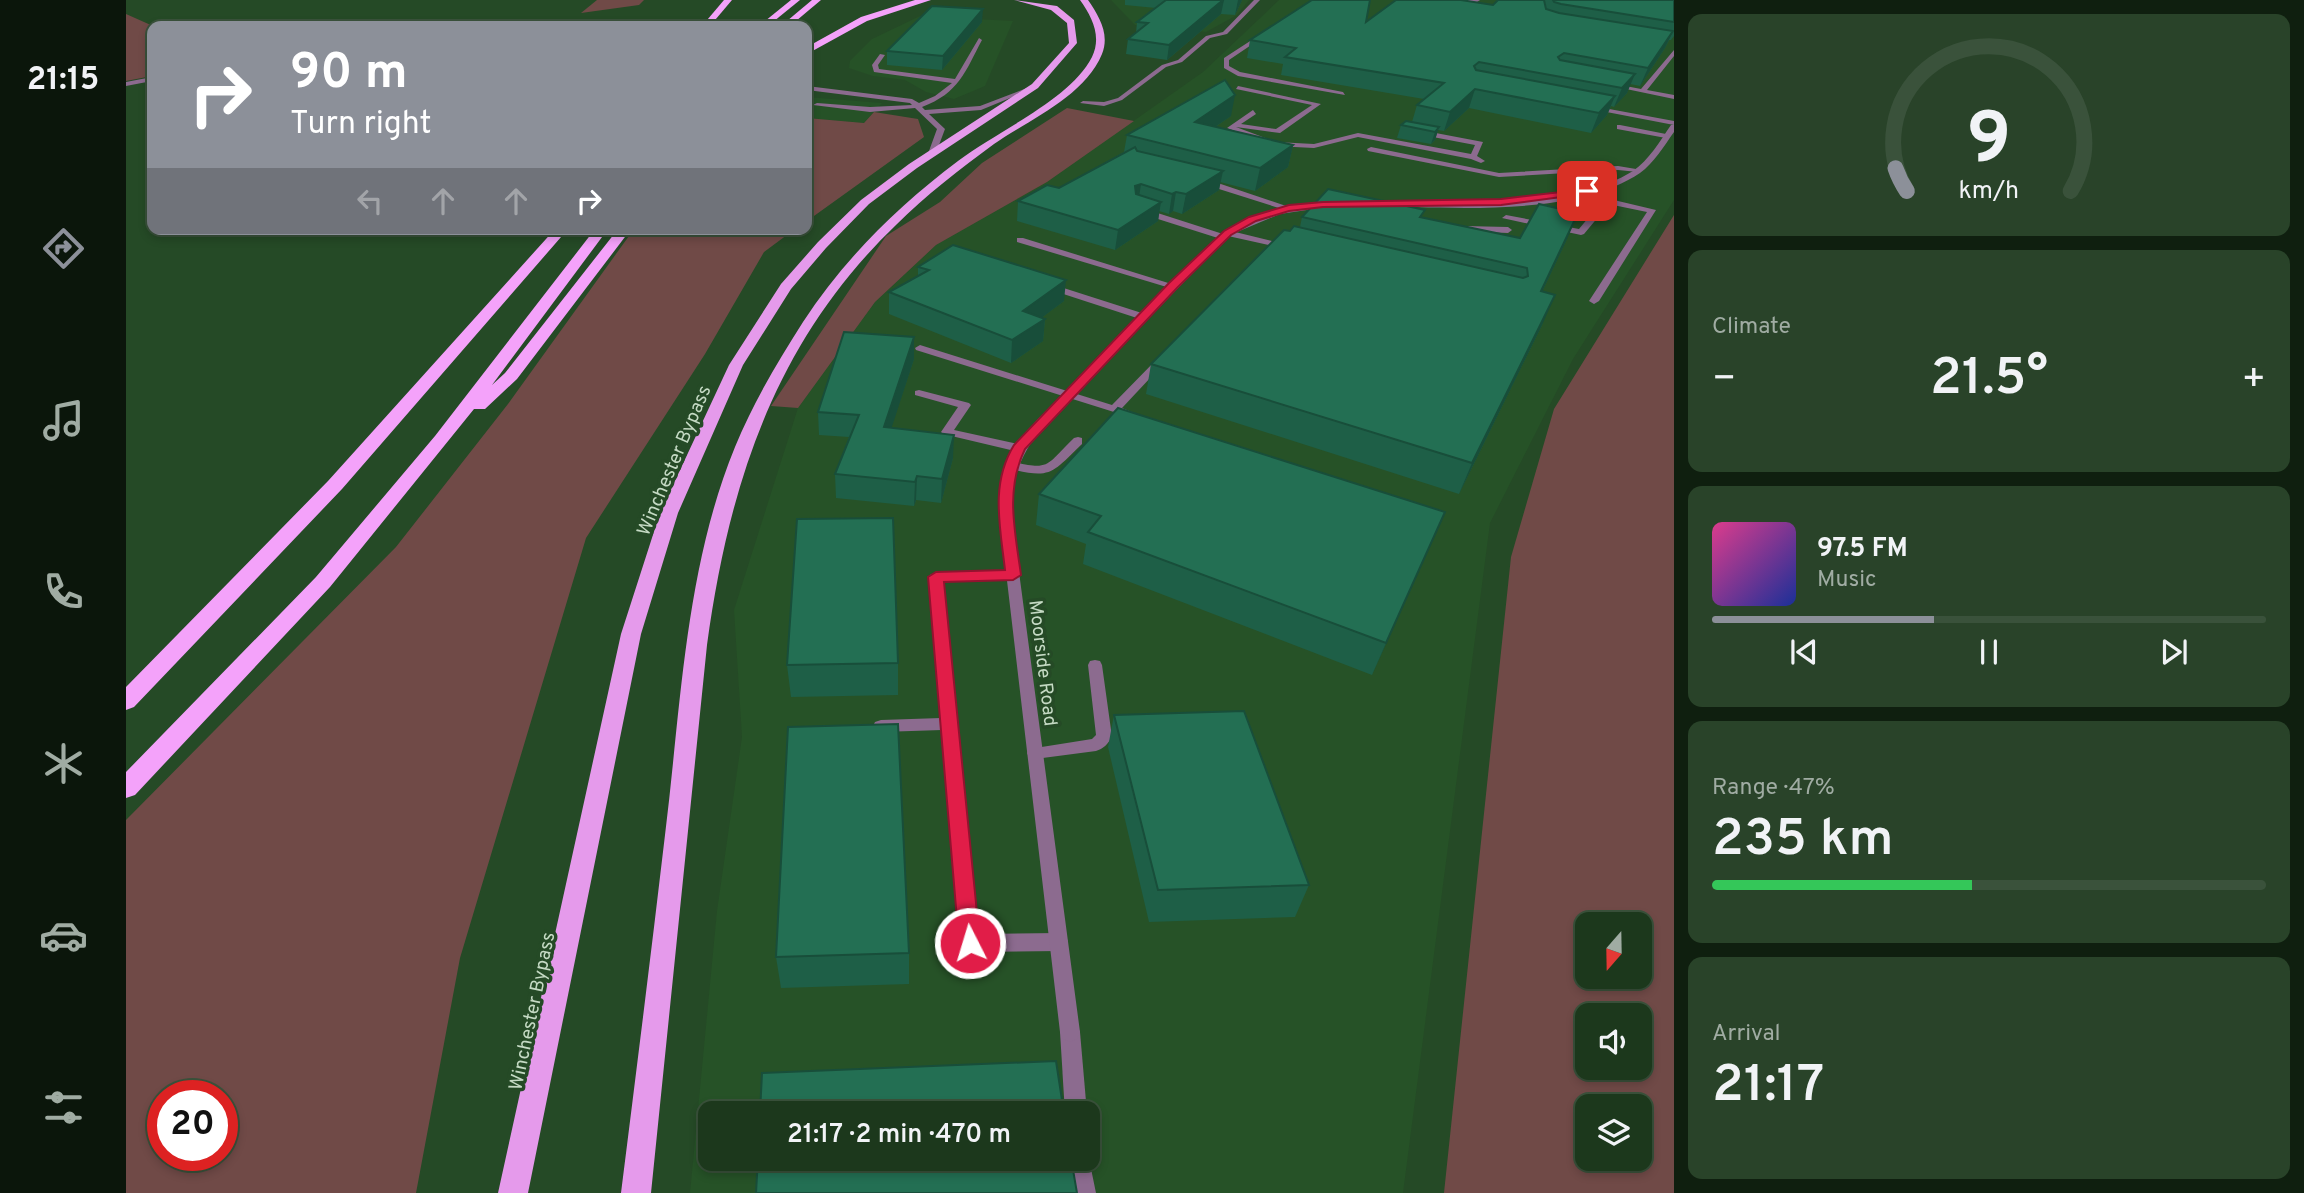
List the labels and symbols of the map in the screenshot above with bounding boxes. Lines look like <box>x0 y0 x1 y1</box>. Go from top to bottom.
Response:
pin <box>1557 161 1617 221</box>
street label: Winchester Bypass <box>632 382 717 540</box>
street label: Moorside Road <box>1022 599 1062 728</box>
position arrow <box>933 906 1007 980</box>
north arrow <box>1575 912 1652 989</box>
street label: Winchester Bypass <box>504 930 561 1093</box>
speed limit sign: 20 <box>147 1080 238 1171</box>

